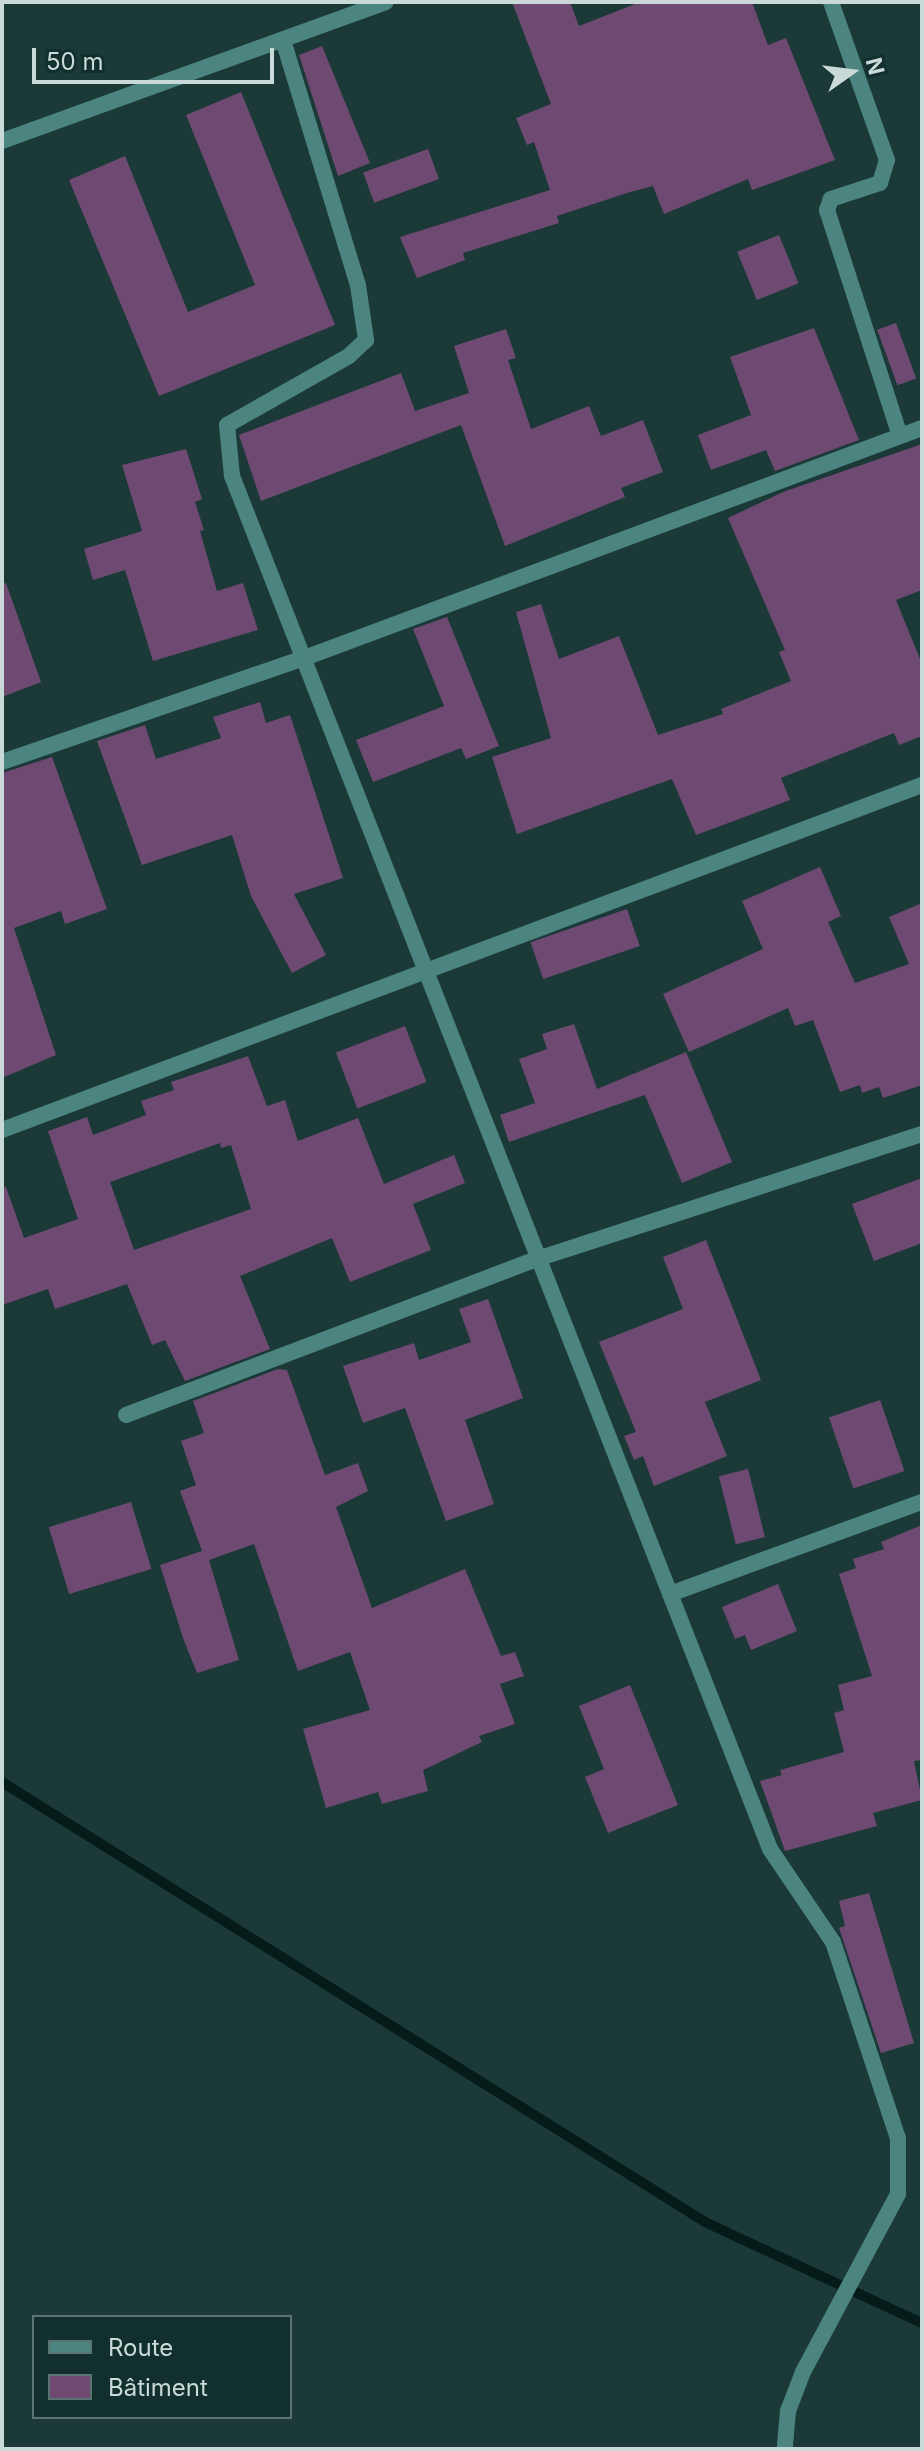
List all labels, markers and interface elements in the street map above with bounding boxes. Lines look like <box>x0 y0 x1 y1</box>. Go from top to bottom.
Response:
scale bar <box>36 32 278 82</box>
north arrow <box>812 32 892 112</box>
text: 50 m <box>46 47 104 76</box>
text: N <box>861 55 890 77</box>
legend <box>32 2315 292 2419</box>
text: Route <box>108 2333 173 2362</box>
text: Bâtiment <box>108 2373 208 2402</box>

